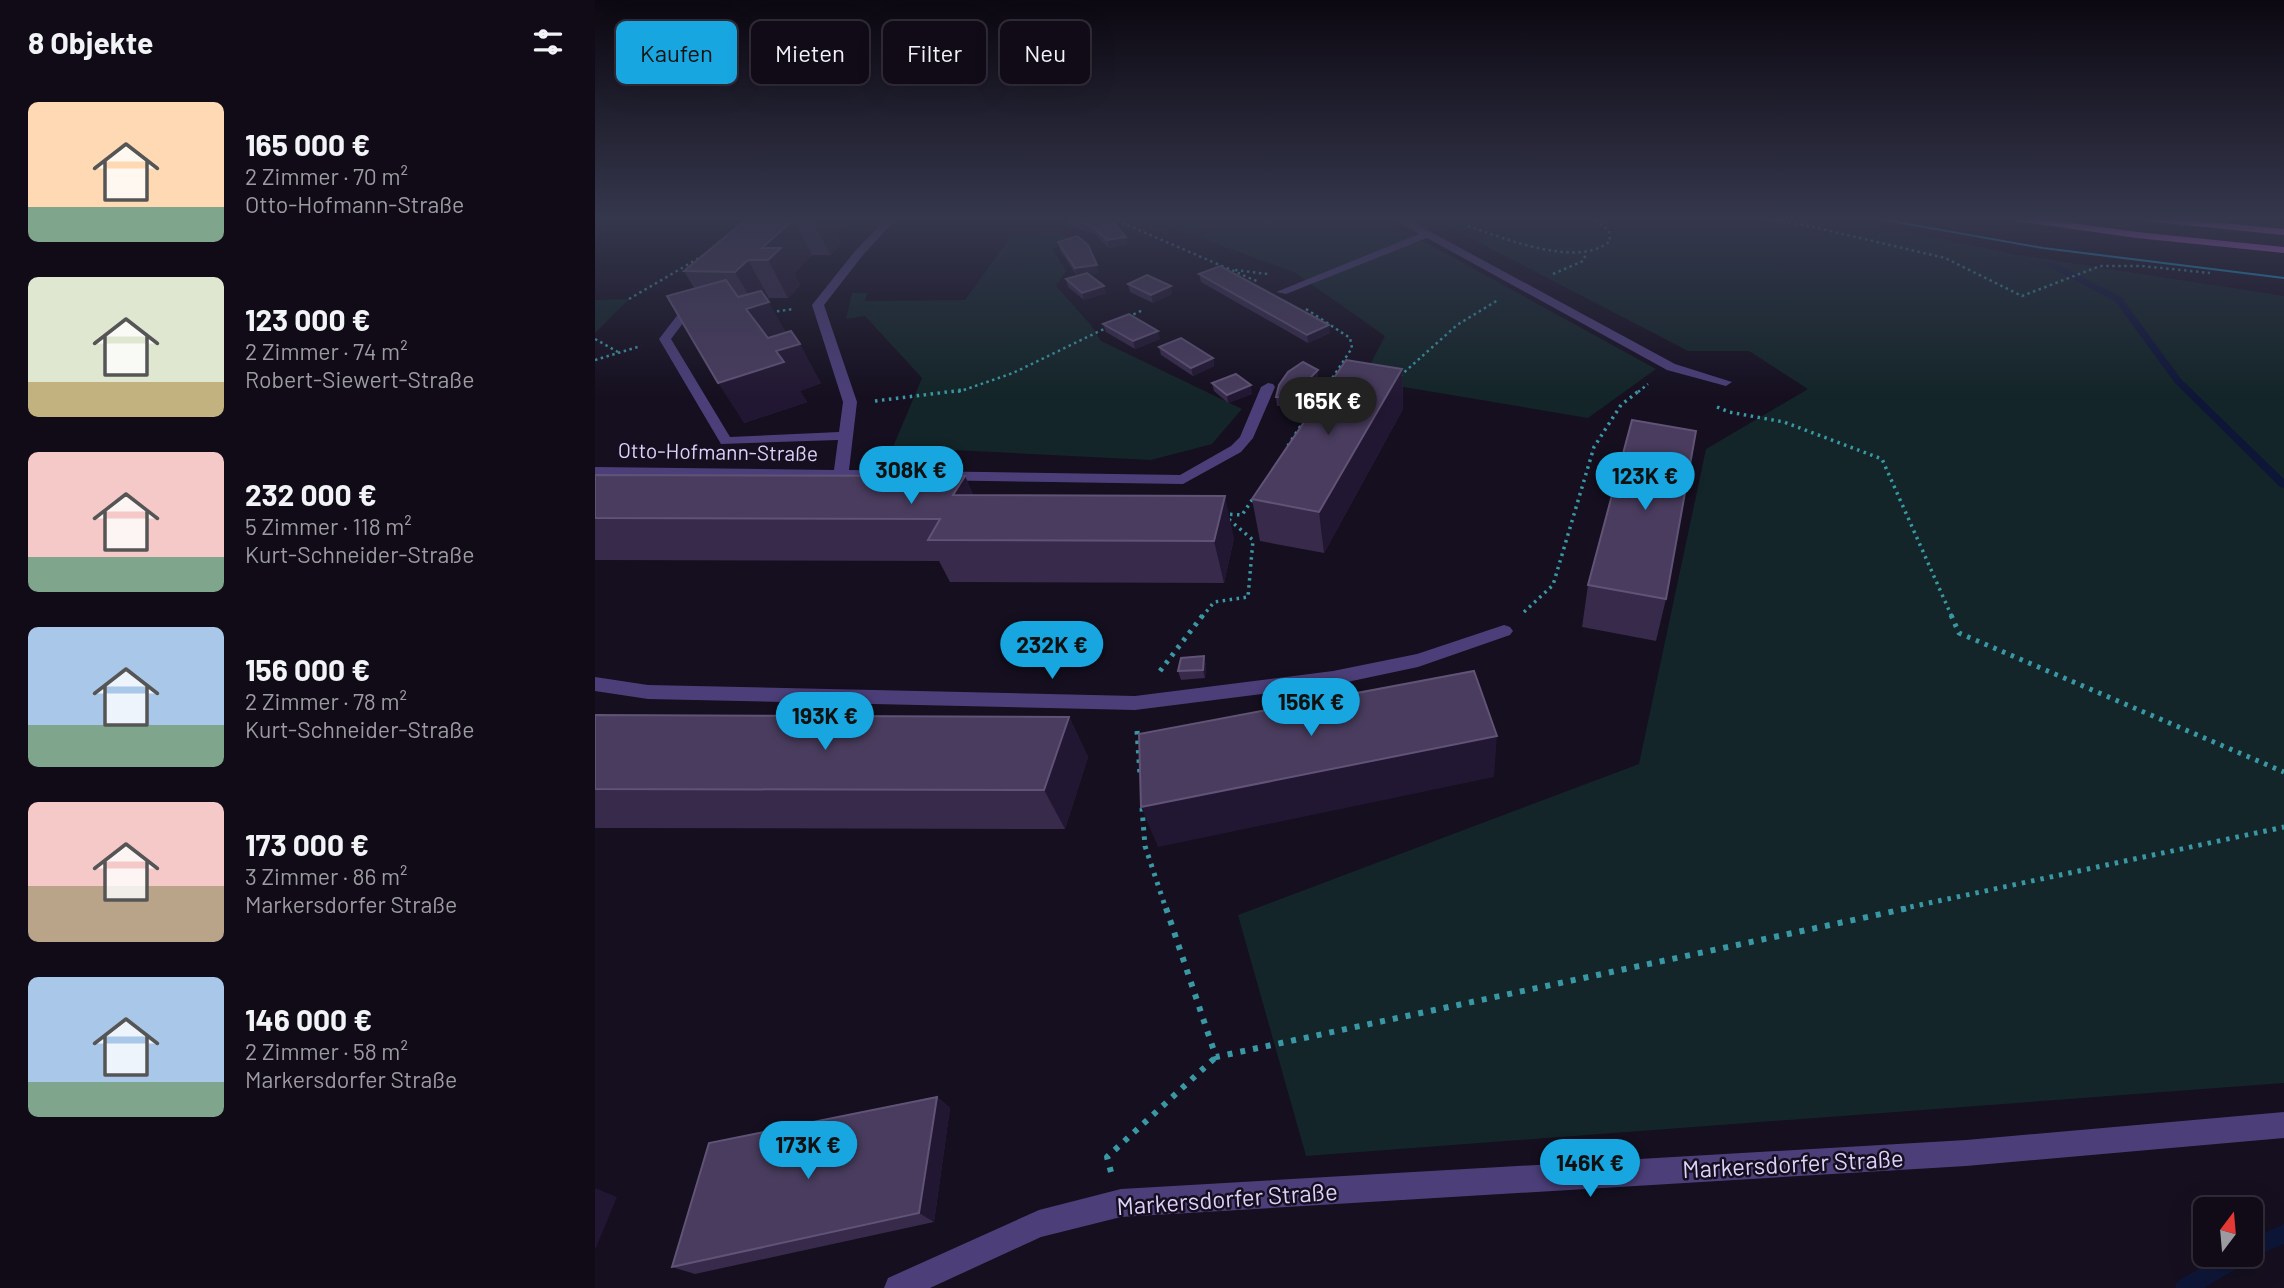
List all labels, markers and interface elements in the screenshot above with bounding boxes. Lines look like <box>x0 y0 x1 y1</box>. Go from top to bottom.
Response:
chip: Kaufen <box>616 21 737 84</box>
chip: Mieten <box>751 21 869 84</box>
chip: Filter <box>883 21 986 84</box>
chip: Neu <box>1000 21 1090 84</box>
icon: filters <box>529 23 567 61</box>
text: 8 Objekte <box>28 24 153 60</box>
text: 165 000 € <box>245 126 370 162</box>
icon: home <box>84 130 168 214</box>
text: 2 Zimmer · 70 m² <box>245 162 408 190</box>
text: Otto-Hofmann-Straße <box>245 190 464 218</box>
text: 123 000 € <box>245 301 371 337</box>
icon: home <box>84 305 168 389</box>
text: 2 Zimmer · 74 m² <box>245 337 408 365</box>
text: Robert-Siewert-Straße <box>245 365 474 393</box>
pin: 165K € <box>1271 378 1385 437</box>
text: 165K € <box>1295 386 1361 414</box>
street label: Otto-Hofmann-Straße <box>618 437 818 465</box>
pin: 308K € <box>854 447 968 506</box>
pin: 123K € <box>1588 452 1702 512</box>
text: 308K € <box>875 455 947 483</box>
text: 123K € <box>1612 461 1678 489</box>
text: 232 000 € <box>245 476 377 512</box>
icon: home <box>84 480 168 564</box>
text: 5 Zimmer · 118 m² <box>245 512 412 540</box>
text: Kurt-Schneider-Straße <box>245 540 474 568</box>
pin: 232K € <box>995 622 1109 681</box>
text: 232K € <box>1016 630 1088 658</box>
text: 156 000 € <box>245 651 370 687</box>
icon: home <box>84 655 168 739</box>
pin: 156K € <box>1254 678 1368 738</box>
text: 2 Zimmer · 78 m² <box>245 687 407 715</box>
text: 156K € <box>1278 687 1344 715</box>
pin: 193K € <box>768 692 882 752</box>
text: 193K € <box>792 701 858 729</box>
text: Kurt-Schneider-Straße <box>245 715 474 743</box>
text: 173 000 € <box>245 826 369 862</box>
icon: home <box>84 830 168 914</box>
text: 3 Zimmer · 86 m² <box>245 862 407 890</box>
text: Markersdorfer Straße <box>245 890 457 918</box>
text: 146 000 € <box>245 1001 372 1037</box>
icon: home <box>84 1005 168 1089</box>
text: 2 Zimmer · 58 m² <box>245 1037 408 1065</box>
text: Markersdorfer Straße <box>245 1065 457 1093</box>
pin: 173K € <box>751 1122 865 1181</box>
text: 173K € <box>775 1130 841 1158</box>
pin: 146K € <box>1533 1140 1647 1199</box>
street label: Markersdorfer Straße <box>1682 1143 1904 1183</box>
text: 146K € <box>1556 1148 1624 1176</box>
street label: Markersdorfer Straße <box>1115 1176 1339 1220</box>
north arrow <box>2193 1197 2263 1267</box>
map controls <box>2193 1197 2263 1267</box>

